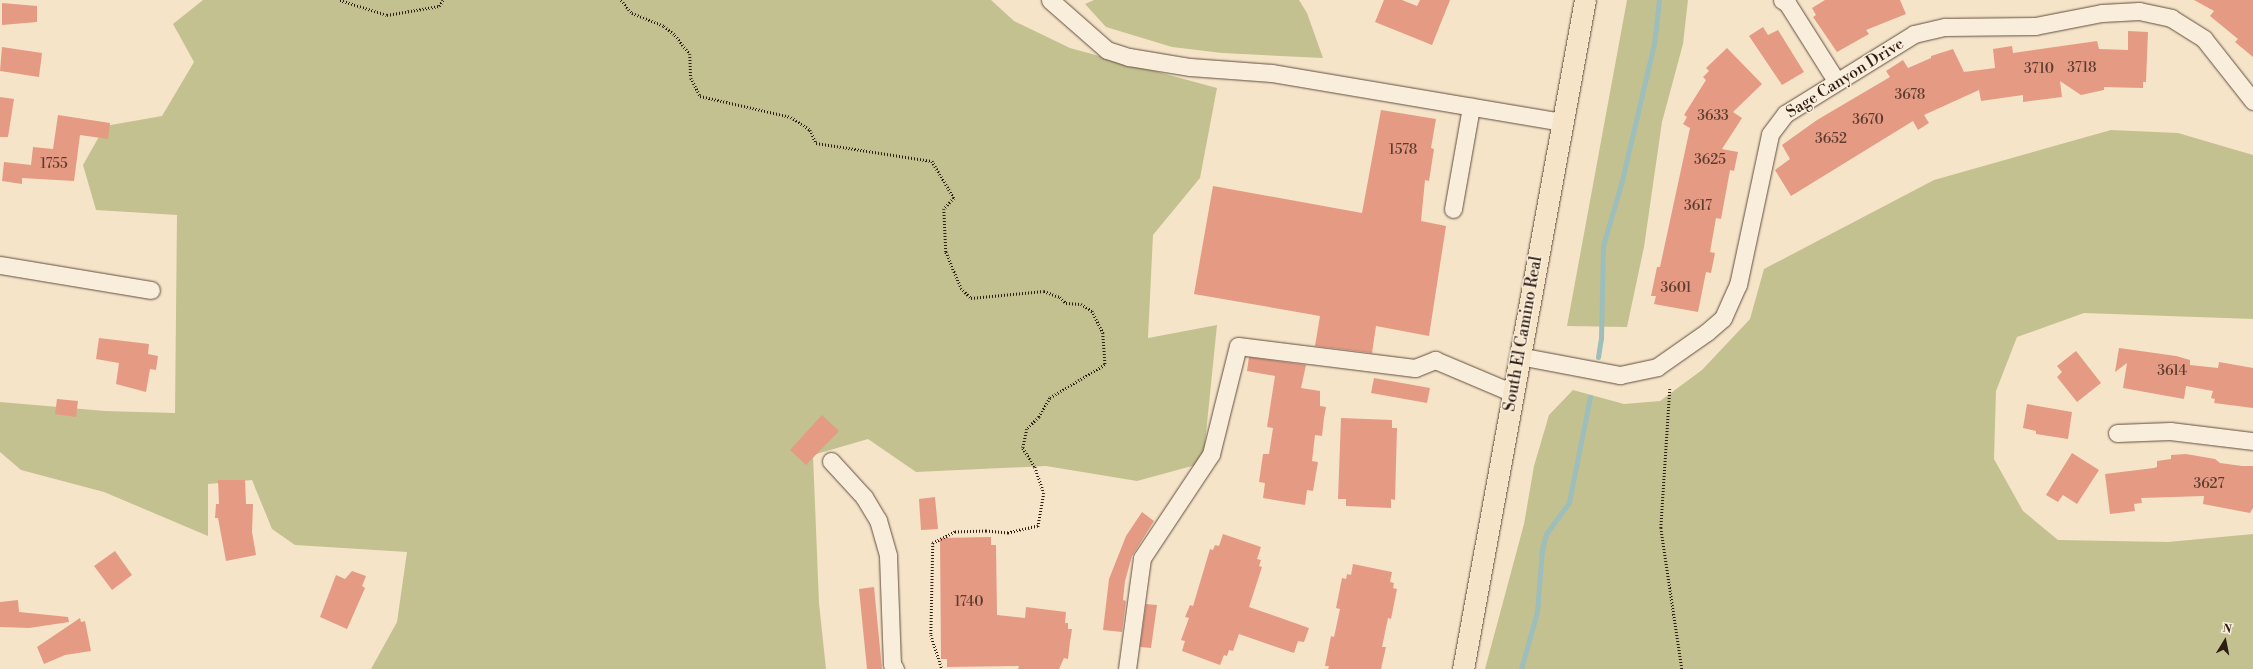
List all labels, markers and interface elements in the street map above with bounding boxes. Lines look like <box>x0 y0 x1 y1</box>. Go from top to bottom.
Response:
street label: Sage Canyon Drive <box>1783 34 1907 122</box>
house number: 3718 <box>2067 60 2097 76</box>
house number: 3710 <box>2024 61 2054 77</box>
house number: 3678 <box>1895 87 1925 103</box>
house number: 3633 <box>1697 108 1729 124</box>
house number: 3670 <box>1852 112 1884 128</box>
house number: 3652 <box>1815 131 1847 147</box>
house number: 1578 <box>1389 142 1417 158</box>
house number: 3625 <box>1694 152 1726 168</box>
house number: 1755 <box>40 156 68 172</box>
house number: 3617 <box>1684 198 1712 214</box>
street label: South El Camino Real <box>1500 255 1546 413</box>
house number: 3601 <box>1660 280 1692 296</box>
house number: 3614 <box>2157 363 2187 379</box>
house number: 3627 <box>2193 476 2225 492</box>
house number: 1740 <box>954 594 984 610</box>
north arrow <box>2205 621 2245 661</box>
text: N <box>2222 622 2233 637</box>

